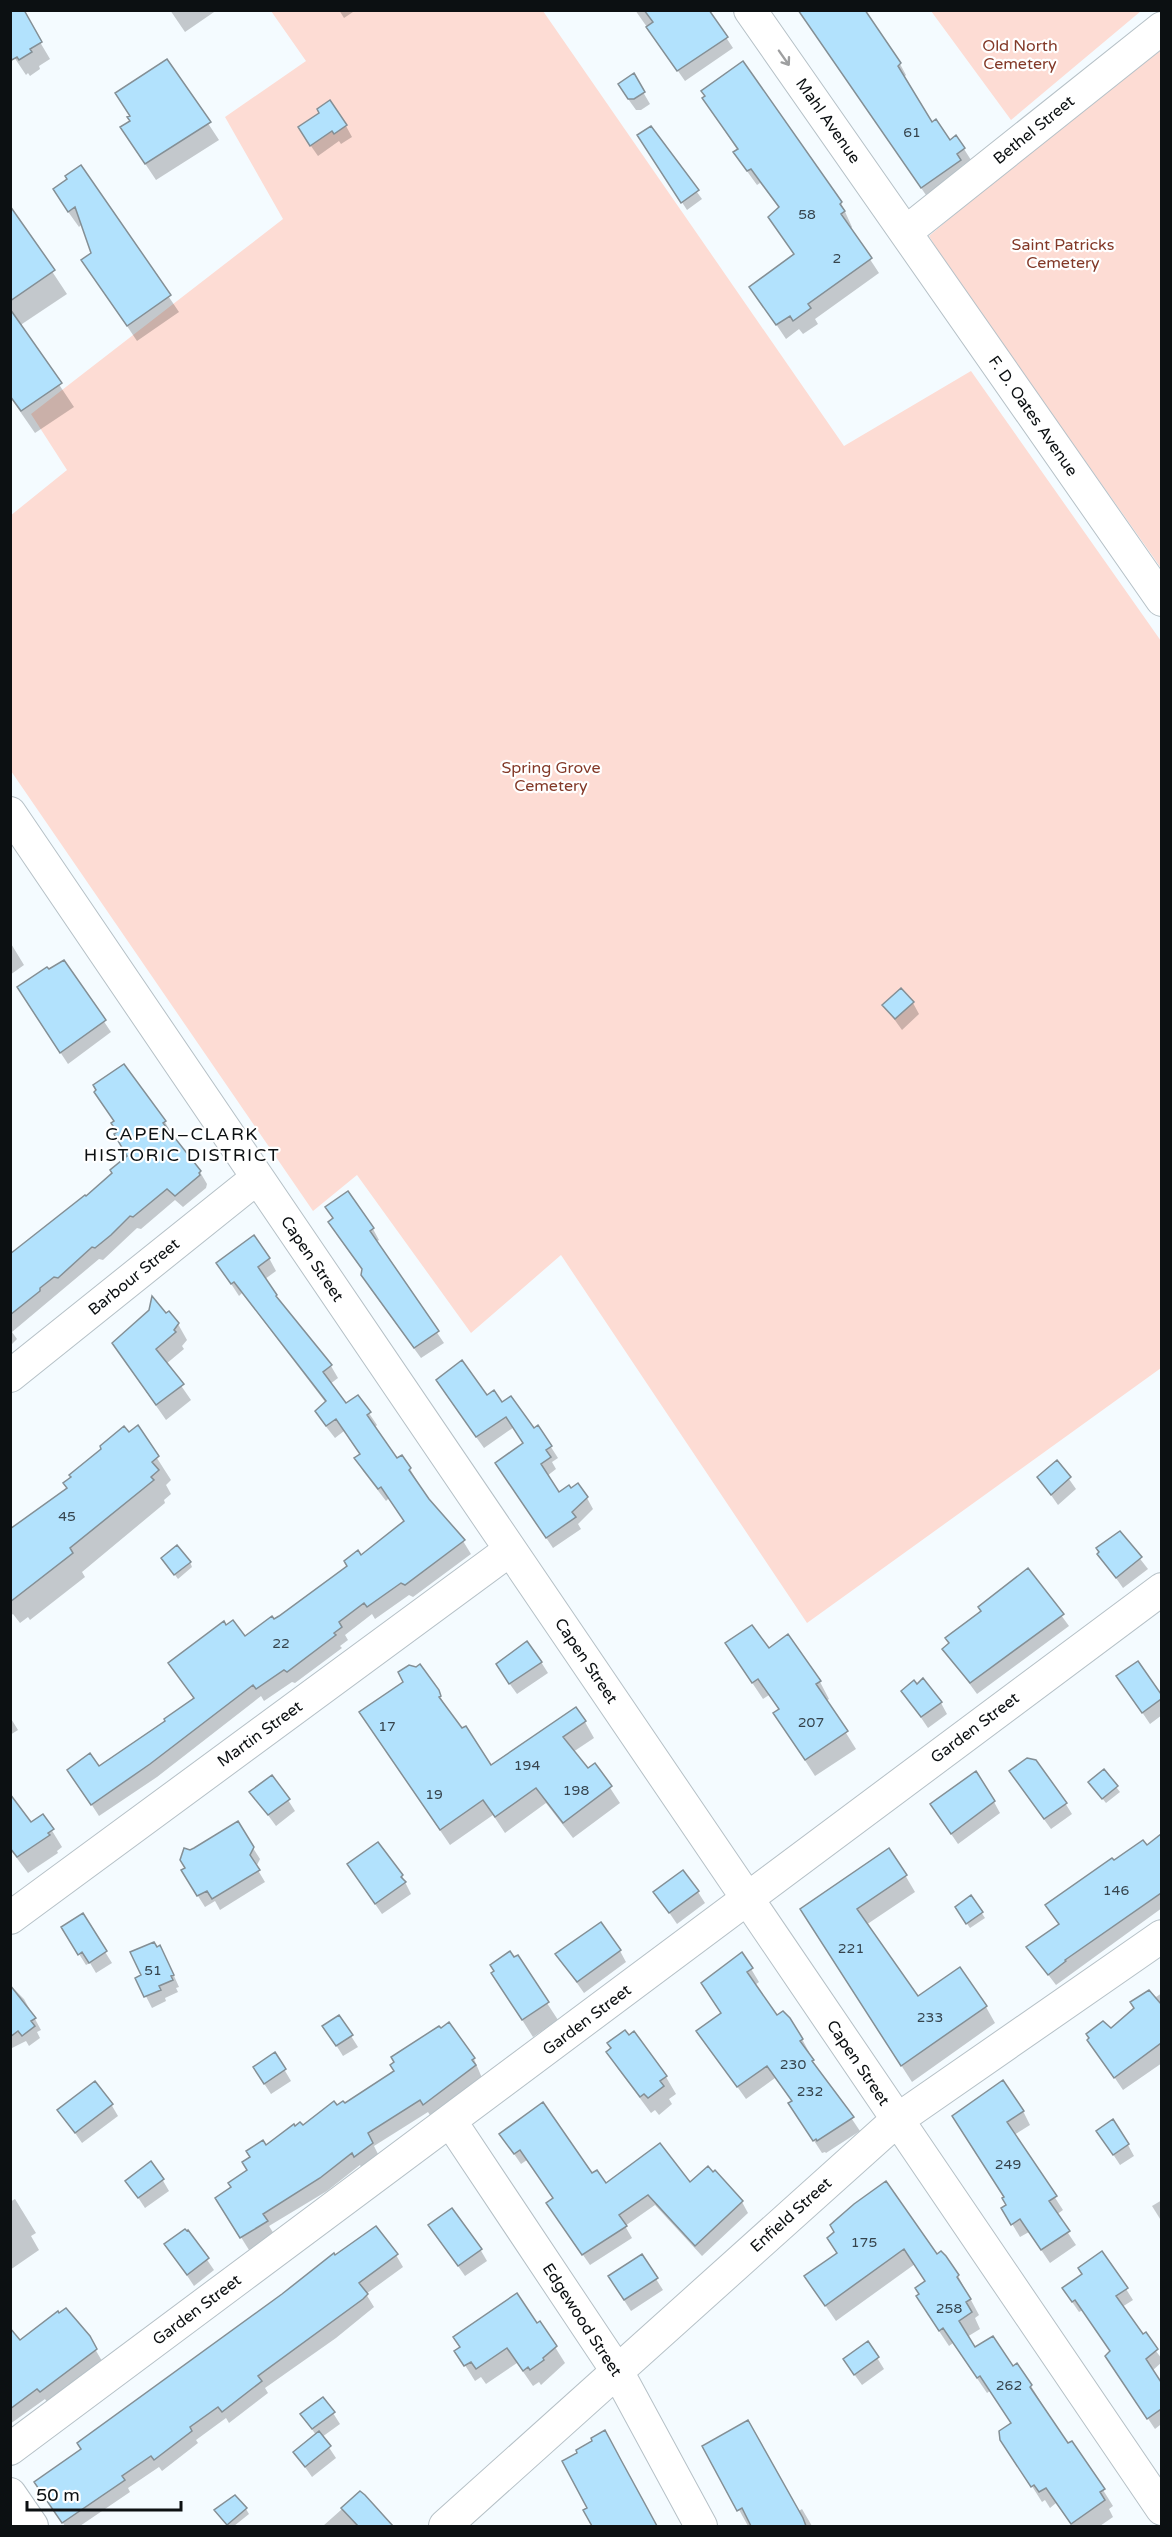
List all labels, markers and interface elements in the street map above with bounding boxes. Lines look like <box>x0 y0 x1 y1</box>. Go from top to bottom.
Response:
park label: Old North Cemetery <box>982 36 1058 74</box>
one-way arrow <box>778 50 790 66</box>
street label: Mahl Avenue <box>791 74 865 168</box>
street label: Bethel Street <box>989 91 1079 169</box>
house number: 61 <box>903 124 921 141</box>
house number: 58 <box>798 206 816 223</box>
park label: Saint Patricks Cemetery <box>1012 235 1114 273</box>
house number: 2 <box>833 250 841 267</box>
street label: F. D. Oates Avenue <box>984 352 1082 480</box>
park label: Spring Grove Cemetery <box>502 758 600 796</box>
district label: CAPEN–CLARK HISTORIC DISTRICT <box>84 1123 280 1166</box>
street label: Capen Street <box>276 1212 348 1306</box>
street label: Barbour Street <box>84 1234 184 1320</box>
house number: 45 <box>58 1508 76 1525</box>
street label: Capen Street <box>550 1614 622 1708</box>
house number: 22 <box>272 1635 290 1652</box>
street label: Garden Street <box>927 1688 1023 1768</box>
street label: Martin Street <box>214 1696 306 1772</box>
house number: 207 <box>798 1714 824 1731</box>
house number: 17 <box>378 1718 396 1735</box>
house number: 194 <box>514 1757 540 1774</box>
house number: 198 <box>563 1782 589 1799</box>
house number: 19 <box>425 1786 443 1803</box>
house number: 146 <box>1103 1882 1129 1899</box>
house number: 221 <box>838 1940 864 1957</box>
house number: 51 <box>144 1962 162 1979</box>
street label: Garden Street <box>539 1980 635 2060</box>
house number: 233 <box>917 2009 943 2026</box>
street label: Capen Street <box>822 2016 894 2110</box>
house number: 230 <box>780 2056 806 2073</box>
house number: 232 <box>797 2083 823 2100</box>
house number: 249 <box>995 2156 1021 2173</box>
street label: Enfield Street <box>746 2173 836 2257</box>
house number: 175 <box>851 2234 877 2251</box>
street label: Edgewood Street <box>538 2260 626 2380</box>
street label: Garden Street <box>149 2270 245 2350</box>
house number: 258 <box>936 2300 962 2317</box>
house number: 262 <box>996 2377 1022 2394</box>
scale bar <box>27 2474 182 2512</box>
text: 50 m <box>36 2484 80 2506</box>

